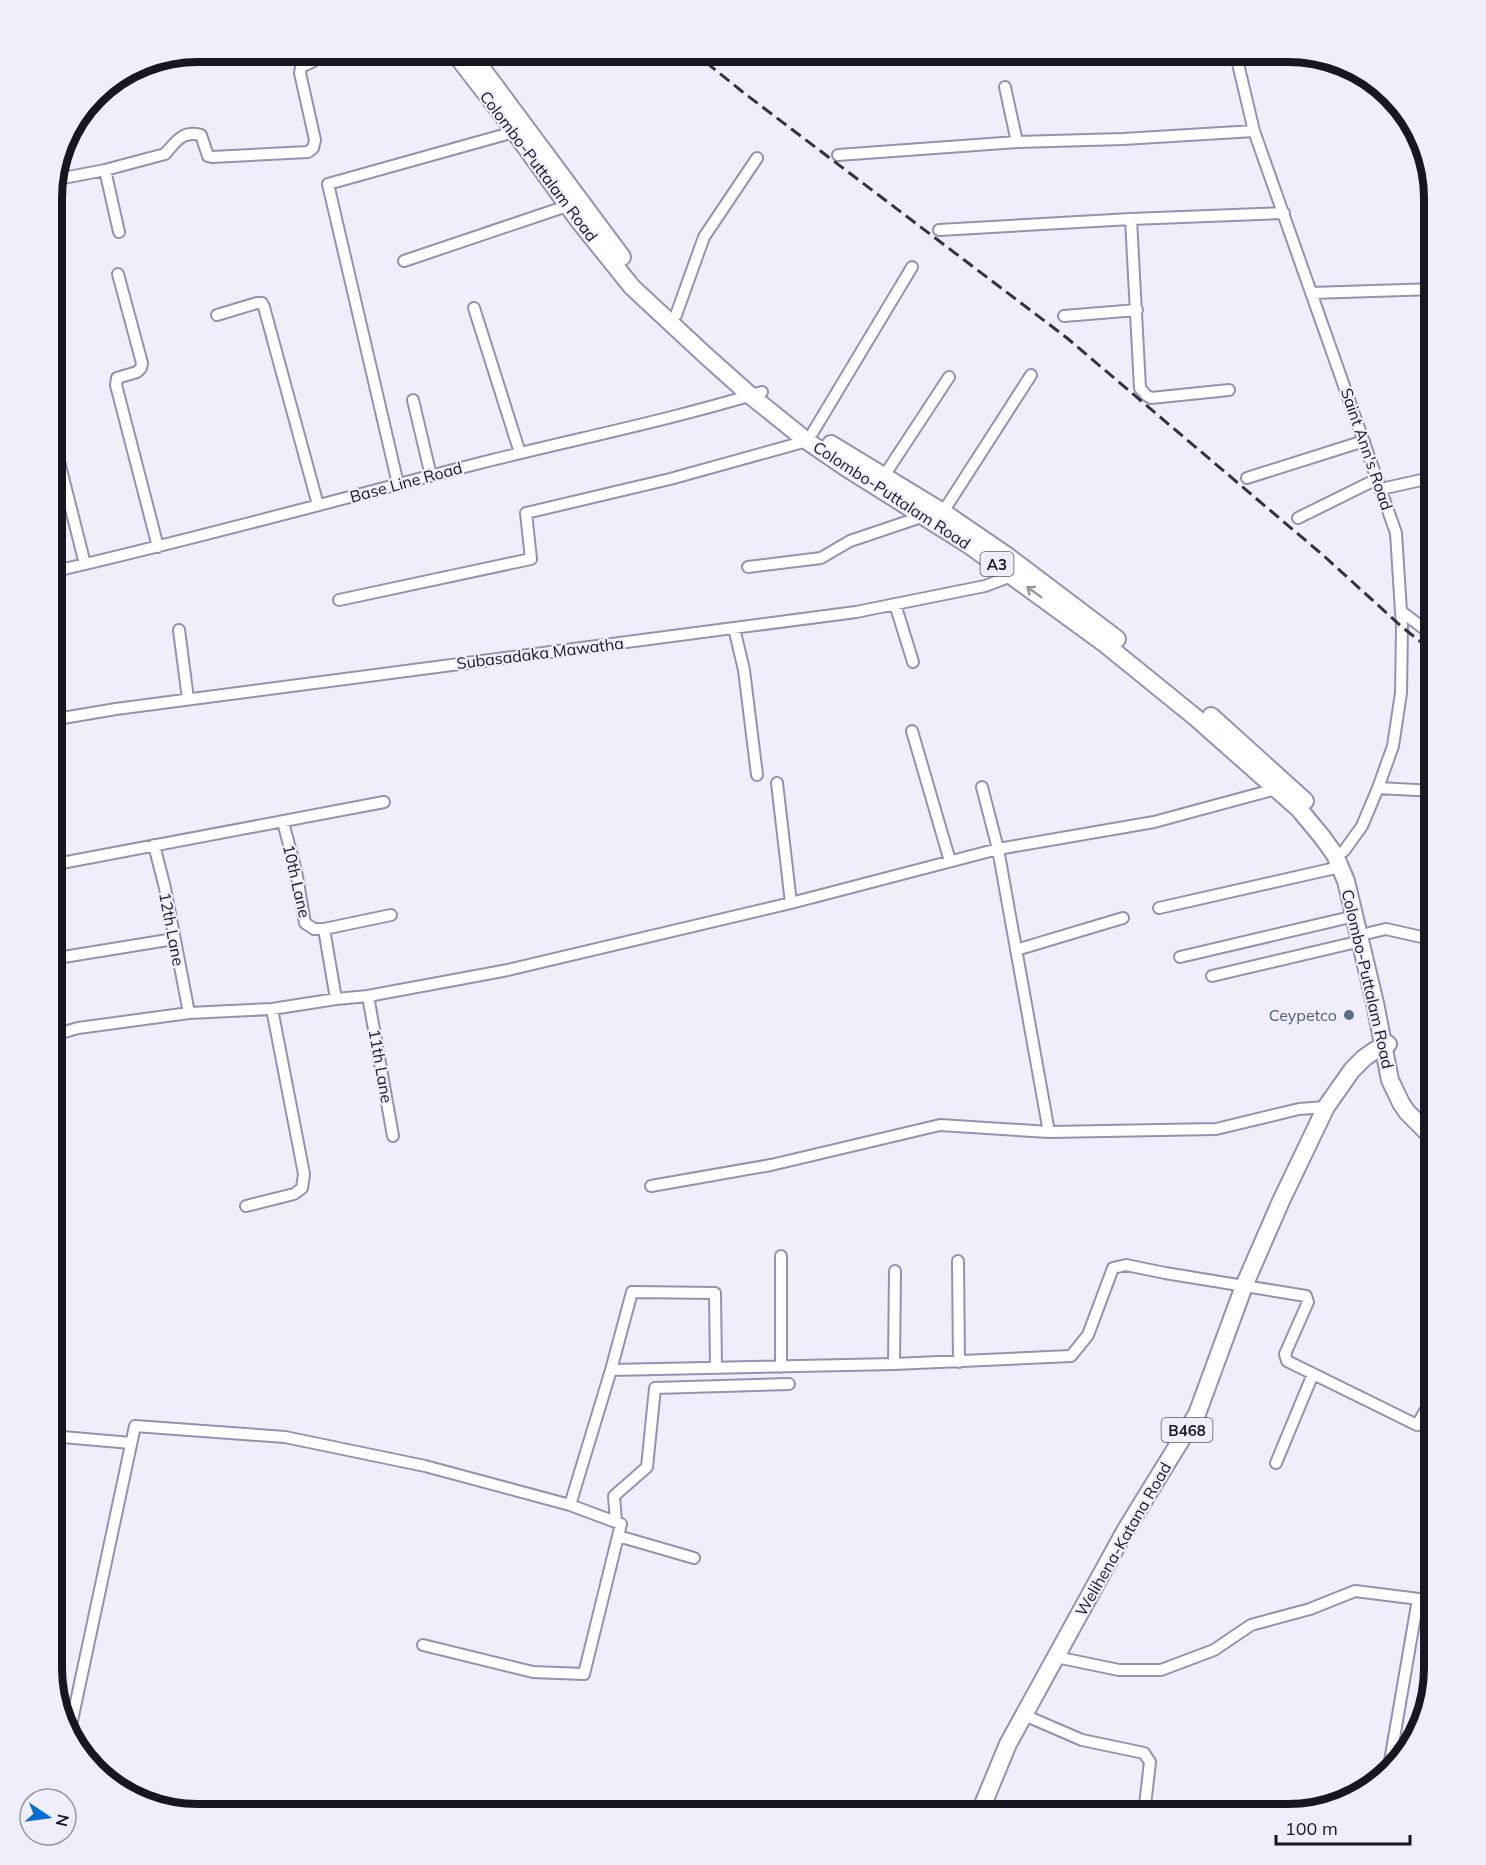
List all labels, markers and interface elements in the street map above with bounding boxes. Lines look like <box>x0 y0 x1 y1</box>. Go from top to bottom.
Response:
street label: Colombo-Puttalam Road <box>476 87 602 245</box>
street label: Saint Ann's Road <box>1337 385 1397 513</box>
street label: Colombo-Puttalam Road <box>810 437 974 553</box>
street label: Base Line Road <box>348 457 464 507</box>
road number: A3 <box>980 552 1014 576</box>
one-way arrow <box>1026 586 1042 599</box>
street label: Subasadaka Mawatha <box>455 633 625 673</box>
street label: 10th Lane <box>279 842 315 920</box>
street label: Colombo-Puttalam Road <box>1338 887 1398 1071</box>
street label: 12th Lane <box>155 890 189 968</box>
place label: Ceypetco <box>1269 1005 1337 1025</box>
marker: Ceypetco <box>1342 1008 1356 1022</box>
street label: 11th Lane <box>365 1027 397 1105</box>
road number: B468 <box>1162 1418 1212 1442</box>
street label: Welihena-Katana Road <box>1071 1458 1175 1620</box>
north arrow <box>18 1787 78 1847</box>
scale bar <box>1276 1808 1410 1846</box>
text: N <box>52 1812 74 1829</box>
text: 100 m <box>1285 1817 1338 1840</box>

